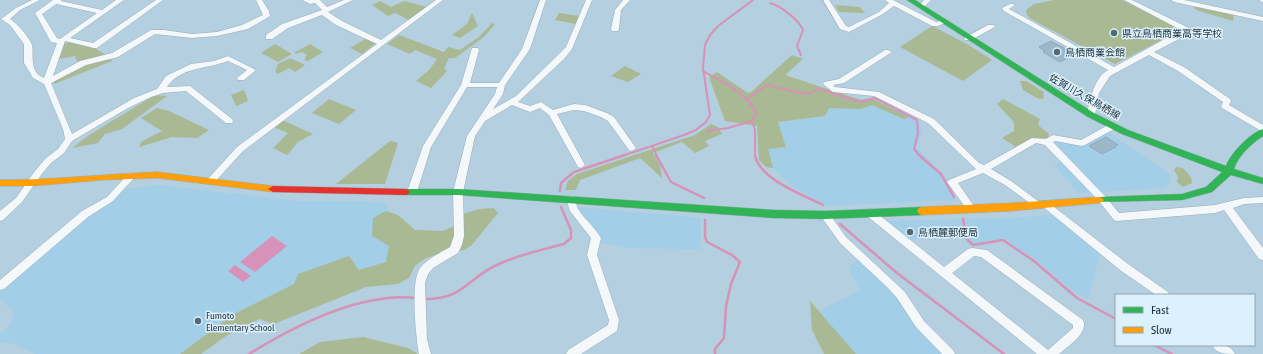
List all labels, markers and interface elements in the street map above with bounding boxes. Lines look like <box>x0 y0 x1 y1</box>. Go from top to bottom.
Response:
marker: 県立鳥栖商業高等学校 <box>1109 28 1119 38</box>
place label: 県立鳥栖商業高等学校 <box>1122 28 1222 39</box>
marker: 鳥栖商業会館 <box>1052 47 1062 57</box>
place label: 鳥栖商業会館 <box>1065 47 1125 58</box>
street label: 佐賀川久保鳥栖線 <box>1047 72 1122 121</box>
marker: 鳥栖麓郵便局 <box>905 227 915 237</box>
place label: 鳥栖麓郵便局 <box>918 227 978 238</box>
legend <box>1115 294 1255 346</box>
text: Fast <box>1151 303 1169 317</box>
place label: Fumoto Elementary School <box>206 310 275 333</box>
marker: Fumoto Elementary School <box>193 316 203 326</box>
text: Slow <box>1151 323 1172 337</box>

